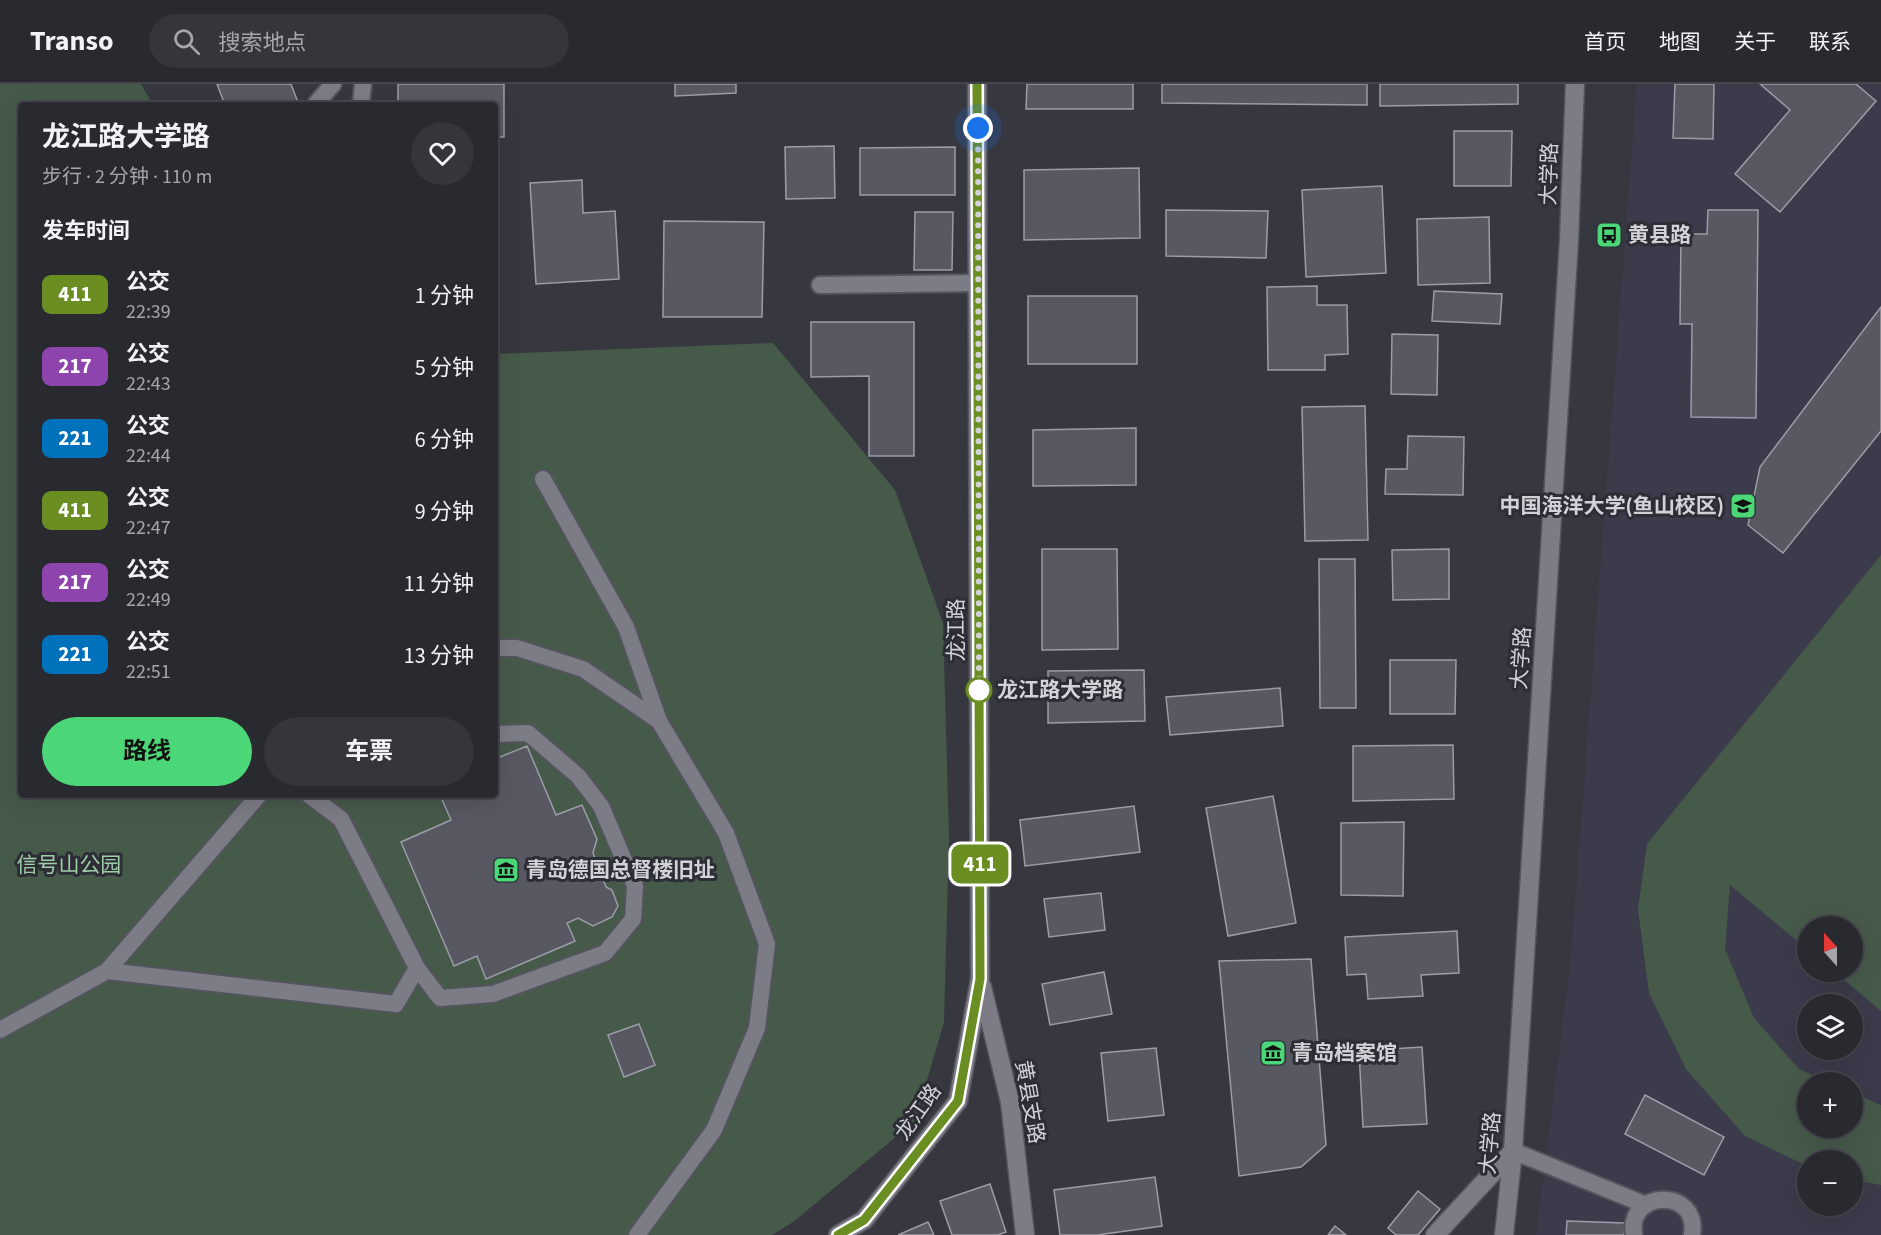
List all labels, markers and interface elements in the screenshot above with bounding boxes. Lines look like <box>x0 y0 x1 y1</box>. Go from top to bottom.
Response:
search box <box>149 14 569 68</box>
text: Transo <box>30 21 113 61</box>
icon: search <box>170 25 203 58</box>
text: 搜索地点 <box>218 27 306 59</box>
text: 首页 <box>1584 27 1626 57</box>
text: 地图 <box>1659 27 1701 57</box>
text: 关于 <box>1734 27 1776 57</box>
text: 联系 <box>1809 27 1851 57</box>
your location <box>963 113 993 143</box>
text: 龙江路大学路 <box>42 117 210 157</box>
button: heart <box>411 122 474 185</box>
street label: 大学路 <box>1533 142 1565 206</box>
text: 步行 · 2 分钟 · 110 m <box>42 163 212 191</box>
text: 发车时间 <box>42 215 130 247</box>
bus stop icon: 黄县路 <box>1594 220 1624 250</box>
place label: 黄县路 <box>1628 220 1691 250</box>
text: 公交 <box>126 266 170 298</box>
text: 411 <box>58 279 92 309</box>
text: 1 分钟 <box>415 280 474 312</box>
text: 22:39 <box>126 298 171 326</box>
text: 公交 <box>126 338 170 370</box>
text: 217 <box>58 351 92 381</box>
text: 5 分钟 <box>415 352 474 384</box>
text: 22:43 <box>126 370 171 398</box>
text: 公交 <box>126 410 170 442</box>
text: 221 <box>58 423 92 453</box>
text: 6 分钟 <box>415 424 474 456</box>
text: 22:44 <box>126 442 171 470</box>
text: 公交 <box>126 482 170 514</box>
place label: 中国海洋大学(鱼山校区) <box>1500 491 1724 521</box>
school or university icon: 中国海洋大学(鱼山校区) <box>1728 491 1758 521</box>
text: 411 <box>58 495 92 525</box>
text: 9 分钟 <box>415 496 474 528</box>
text: 22:47 <box>126 514 171 542</box>
text: 公交 <box>126 554 170 586</box>
text: 217 <box>58 567 92 597</box>
text: 11 分钟 <box>404 568 474 600</box>
text: 22:49 <box>126 586 171 614</box>
street label: 龙江路 <box>941 599 971 662</box>
text: 公交 <box>126 626 170 658</box>
street label: 大学路 <box>1504 626 1538 690</box>
text: 221 <box>58 639 92 669</box>
text: 13 分钟 <box>404 640 474 672</box>
text: 22:51 <box>126 658 171 686</box>
place label: 龙江路大学路 <box>997 675 1123 705</box>
marker: 龙江路大学路 <box>966 677 992 703</box>
button: 路线 <box>42 717 252 786</box>
button: 车票 <box>264 717 474 786</box>
line badge: 411 <box>946 844 1014 884</box>
text: 411 <box>963 849 997 879</box>
park label: 信号山公园 <box>17 850 122 880</box>
museum icon: 青岛德国总督楼旧址 <box>491 855 521 885</box>
place label: 青岛德国总督楼旧址 <box>526 855 715 885</box>
north arrow <box>1797 916 1863 982</box>
map controls <box>1797 916 1863 1216</box>
button: layers <box>1797 994 1863 1060</box>
museum icon: 青岛档案馆 <box>1258 1038 1288 1068</box>
place label: 青岛档案馆 <box>1292 1038 1397 1068</box>
street label: 黄县支路 <box>1008 1058 1052 1146</box>
button: + <box>1797 1072 1863 1138</box>
street label: 龙江路 <box>888 1078 948 1146</box>
street label: 大学路 <box>1472 1110 1508 1176</box>
button: − <box>1797 1150 1863 1216</box>

